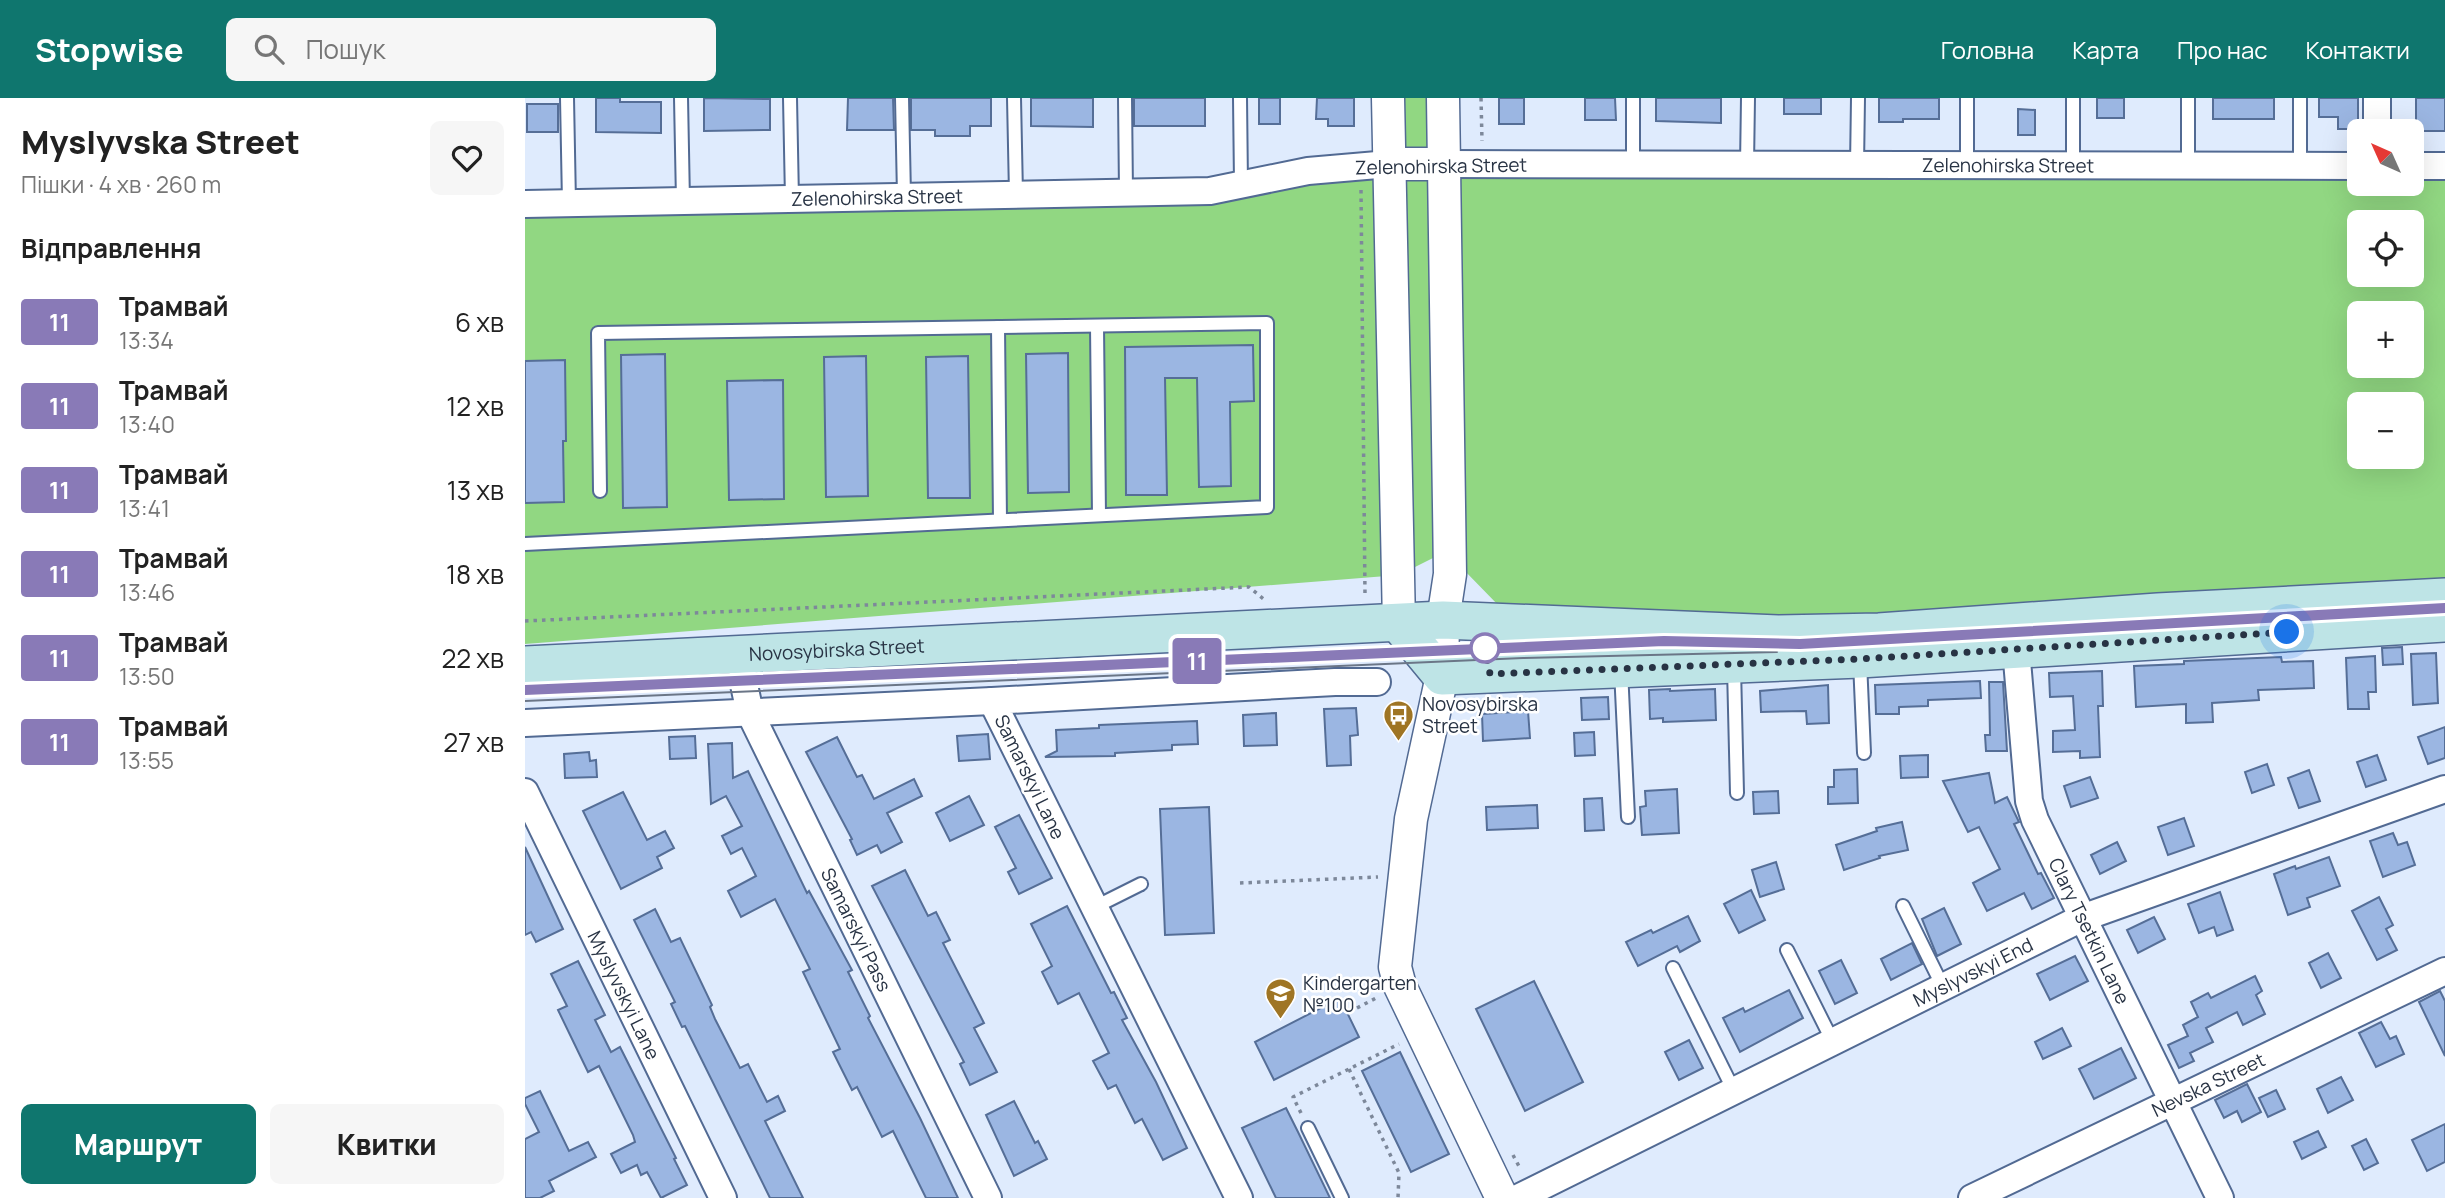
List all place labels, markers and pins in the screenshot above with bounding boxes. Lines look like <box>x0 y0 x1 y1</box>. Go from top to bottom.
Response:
unlabelled marker <box>1470 633 1500 663</box>
place label: Novosybirska Street <box>1422 691 1538 739</box>
bus stop icon: Novosybirska Street <box>1382 698 1416 742</box>
place label: Kindergarten №100 <box>1303 970 1417 1018</box>
school or university icon: Kindergarten №100 <box>1263 977 1297 1021</box>

